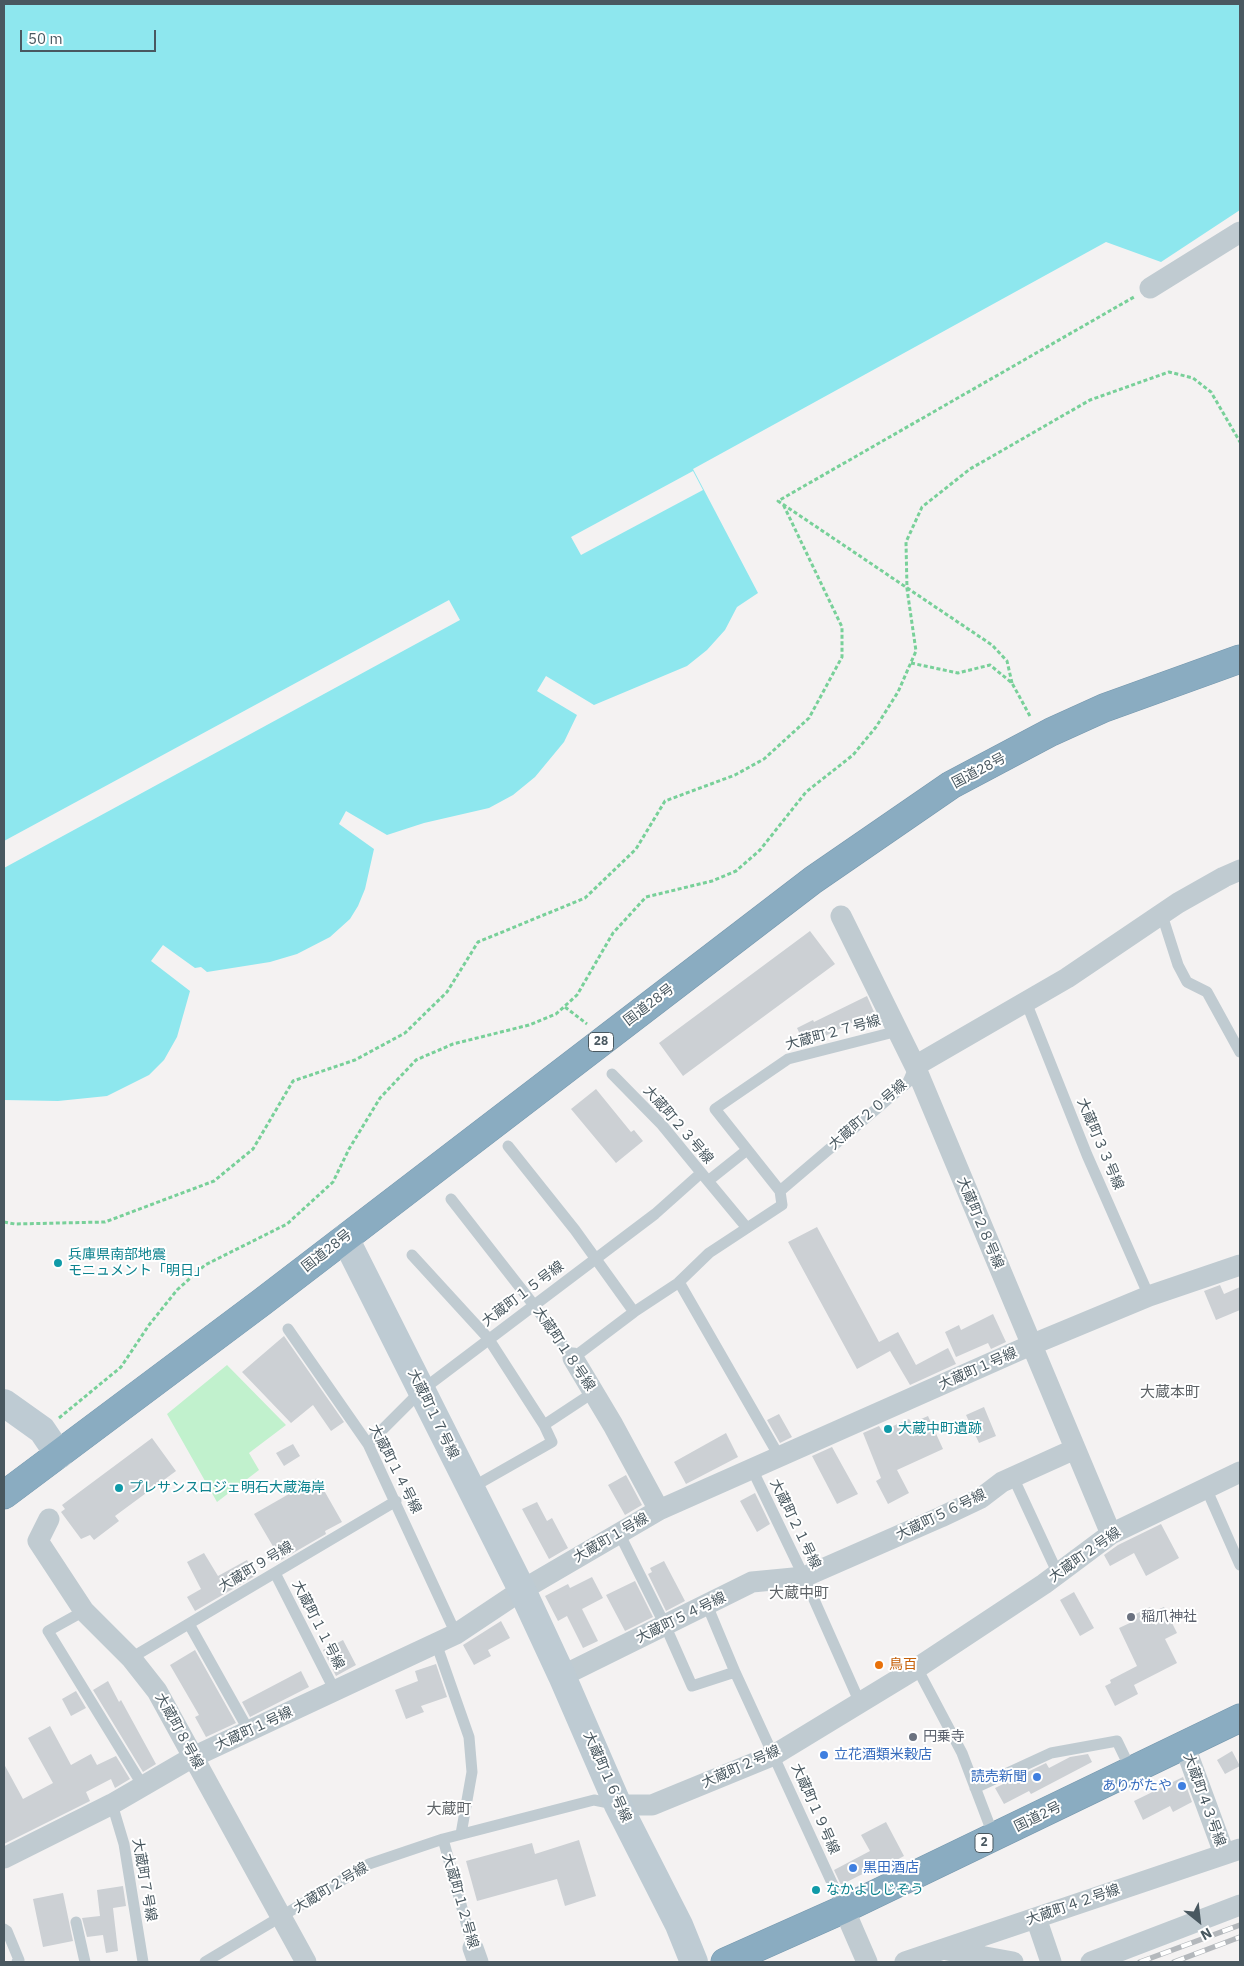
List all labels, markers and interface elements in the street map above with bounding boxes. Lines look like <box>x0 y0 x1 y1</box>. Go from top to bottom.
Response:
scale bar <box>22 20 159 52</box>
text: 50 m <box>28 29 63 48</box>
street label: 国道28号 <box>949 750 1009 792</box>
street label: 国道28号 <box>620 981 678 1029</box>
street label: 大蔵町２７号線 <box>783 1012 883 1054</box>
road number: 28 <box>588 1032 614 1052</box>
street label: 大蔵町２０号線 <box>826 1077 910 1153</box>
street label: 大蔵町２３号線 <box>640 1083 716 1167</box>
street label: 大蔵町３３号線 <box>1073 1096 1127 1192</box>
street label: 大蔵町２８号線 <box>953 1175 1007 1271</box>
street label: 国道28号 <box>299 1226 355 1276</box>
place label: 兵庫県南部地震 モニュメント「明日」 <box>68 1247 208 1280</box>
marker: 兵庫県南部地震 モニュメント「明日」 <box>52 1257 64 1269</box>
street label: 大蔵町１５号線 <box>479 1258 567 1330</box>
street label: 大蔵町１８号線 <box>530 1304 598 1394</box>
street label: 大蔵町１号線 <box>936 1344 1020 1394</box>
street label: 大蔵町１７号線 <box>404 1366 462 1462</box>
district label: 大蔵本町 <box>1140 1384 1200 1402</box>
place label: 大蔵中町遺跡 <box>898 1421 982 1437</box>
street label: 大蔵町１４号線 <box>365 1422 425 1516</box>
marker: 大蔵中町遺跡 <box>882 1423 894 1435</box>
street label: 大蔵町２１号線 <box>766 1476 824 1572</box>
place label: プレサンスロジェ明石大蔵海岸 <box>129 1480 325 1496</box>
marker: プレサンスロジェ明石大蔵海岸 <box>113 1482 125 1494</box>
street label: 大蔵町５６号線 <box>893 1486 989 1544</box>
street label: 大蔵町１号線 <box>570 1510 652 1566</box>
street label: 大蔵町２号線 <box>1046 1524 1124 1586</box>
street label: 大蔵町９号線 <box>216 1538 296 1596</box>
street label: 大蔵町１１号線 <box>288 1578 348 1672</box>
district label: 大蔵中町 <box>769 1585 829 1603</box>
street label: 大蔵町５４号線 <box>633 1589 729 1647</box>
place label: 稲爪神社 <box>1141 1609 1197 1625</box>
marker: 稲爪神社 <box>1125 1611 1137 1623</box>
place label: 鳥百 <box>889 1657 917 1673</box>
marker: 鳥百 <box>873 1659 885 1671</box>
street label: 大蔵町８号線 <box>151 1690 207 1772</box>
street label: 大蔵町１号線 <box>212 1704 296 1754</box>
street label: 大蔵町１６号線 <box>579 1729 635 1825</box>
place label: 円乗寺 <box>923 1729 965 1745</box>
marker: 円乗寺 <box>907 1731 919 1743</box>
street label: 大蔵町２号線 <box>699 1742 783 1792</box>
place label: 立花酒類米穀店 <box>834 1747 932 1763</box>
marker: 立花酒類米穀店 <box>818 1749 830 1761</box>
street label: 大蔵町４３号線 <box>1179 1751 1229 1849</box>
street label: 大蔵町１９号線 <box>787 1761 843 1857</box>
place label: 読売新聞 <box>971 1769 1027 1785</box>
marker: 読売新聞 <box>1031 1771 1043 1783</box>
place label: ありがたや <box>1102 1778 1172 1794</box>
marker: ありがたや <box>1176 1780 1188 1792</box>
street label: 国道2号 <box>1012 1798 1064 1836</box>
district label: 大蔵町 <box>427 1801 471 1819</box>
road number: 2 <box>975 1834 993 1852</box>
street label: 大蔵町７号線 <box>128 1837 160 1923</box>
street label: 大蔵町１２号線 <box>438 1852 482 1950</box>
street label: 大蔵町２号線 <box>291 1859 371 1917</box>
place label: 黒田酒店 <box>863 1860 919 1876</box>
marker: 黒田酒店 <box>847 1862 859 1874</box>
street label: 大蔵町４２号線 <box>1024 1881 1122 1929</box>
place label: なかよしじぞう <box>826 1882 924 1898</box>
marker: なかよしじぞう <box>810 1884 822 1896</box>
north arrow <box>1174 1896 1224 1946</box>
text: N <box>1197 1924 1215 1944</box>

